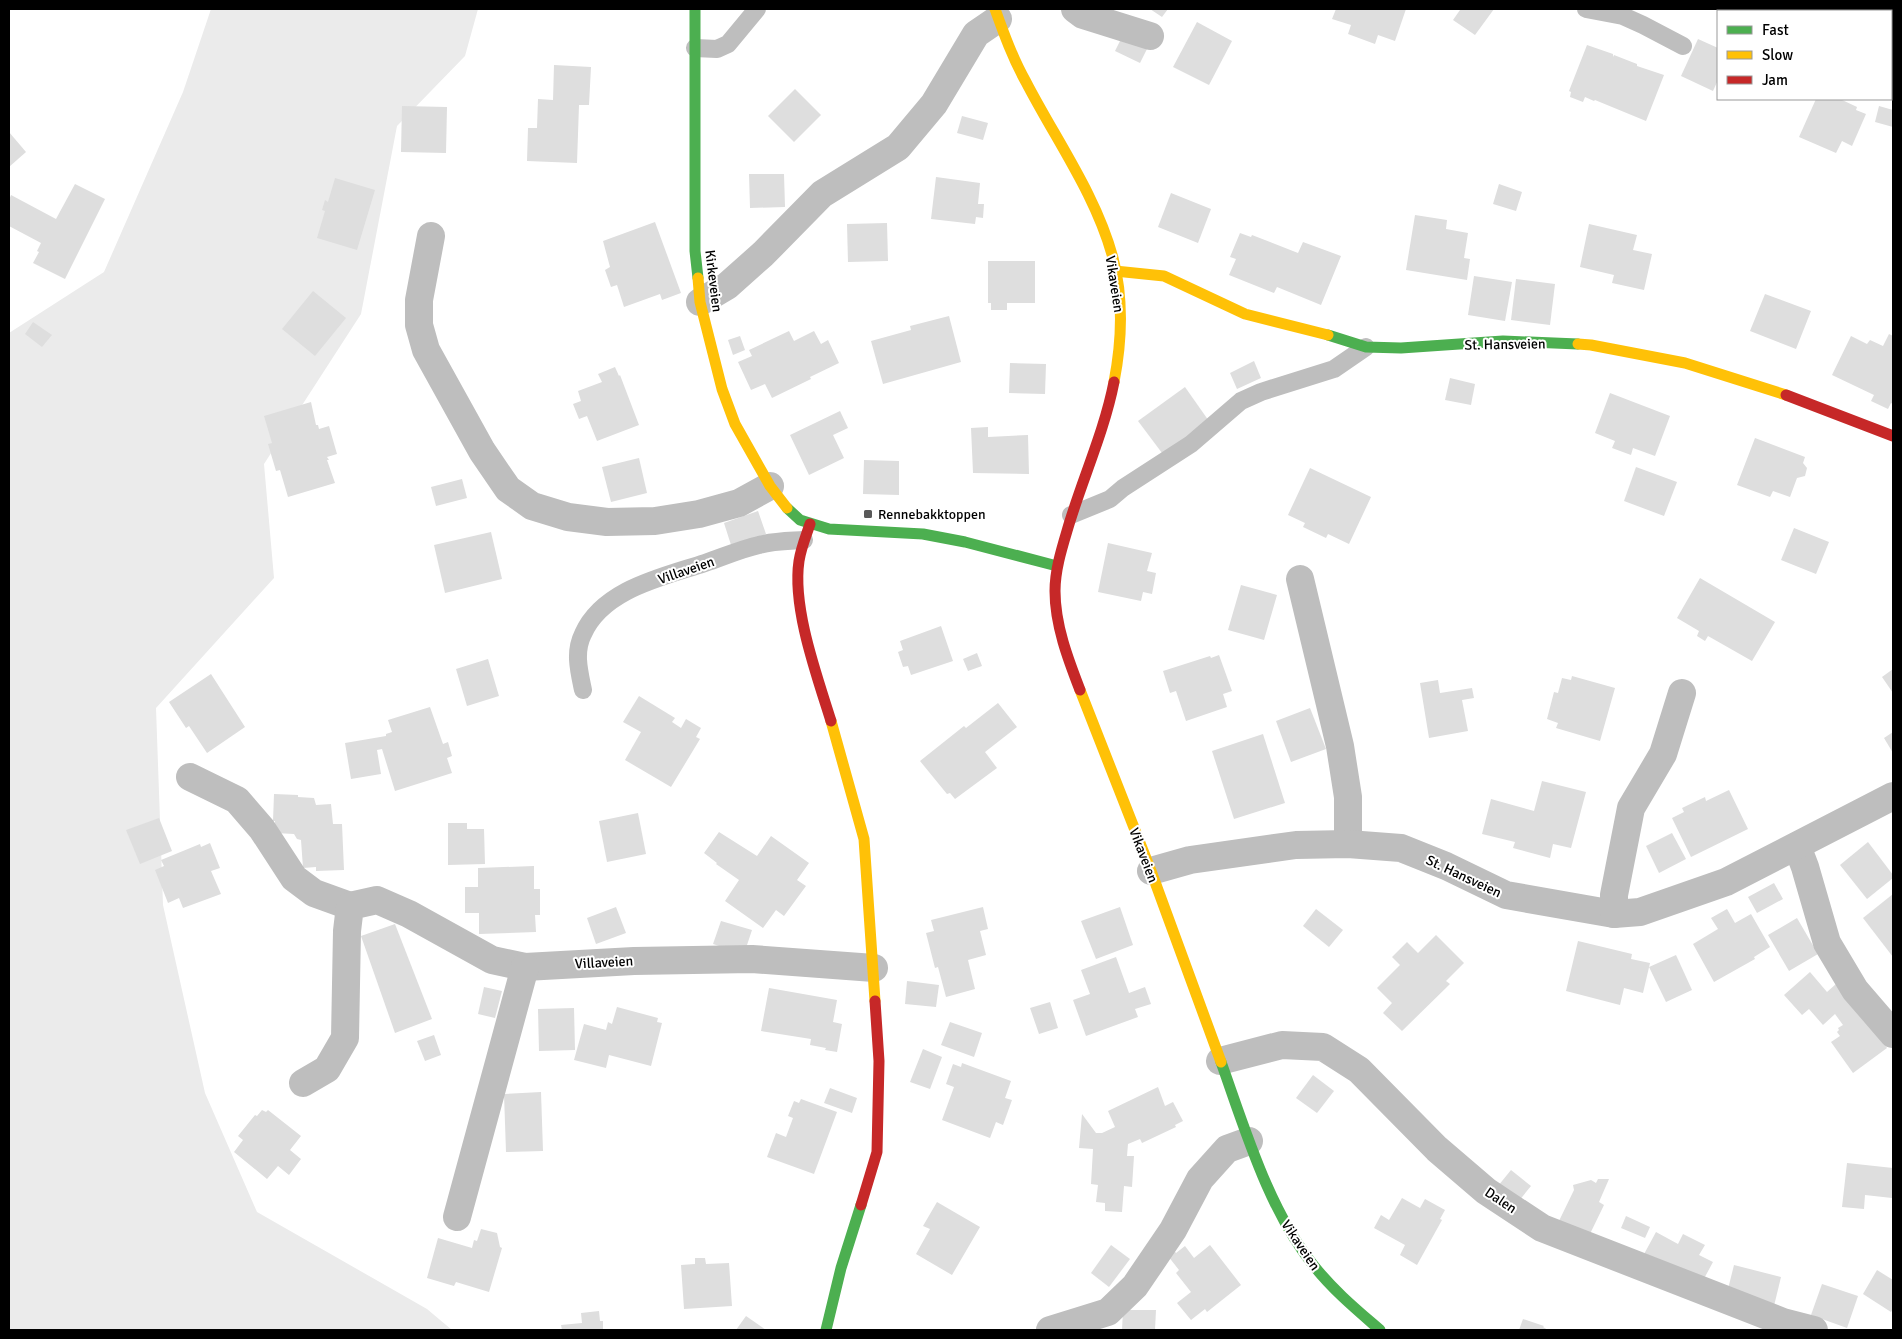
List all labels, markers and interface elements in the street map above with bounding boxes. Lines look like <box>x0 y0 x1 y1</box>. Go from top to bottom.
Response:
legend <box>1717 10 1892 100</box>
text: Fast <box>1762 21 1789 39</box>
text: Slow <box>1762 46 1793 64</box>
text: Jam <box>1762 71 1788 89</box>
street label: Kirkeveien <box>701 249 726 313</box>
street label: Vikaveien <box>1102 254 1127 314</box>
street label: St. Hansveien <box>1464 335 1546 354</box>
place label: Rennebakktoppen <box>878 506 986 523</box>
marker: Rennebakktoppen <box>862 508 874 520</box>
street label: Villaveien <box>656 553 717 588</box>
street label: Vikaveien <box>1125 825 1162 885</box>
street label: St. Hansveien <box>1423 852 1504 901</box>
street label: Villaveien <box>574 952 634 973</box>
street label: Dalen <box>1482 1184 1520 1217</box>
street label: Vikaveien <box>1277 1217 1324 1274</box>

